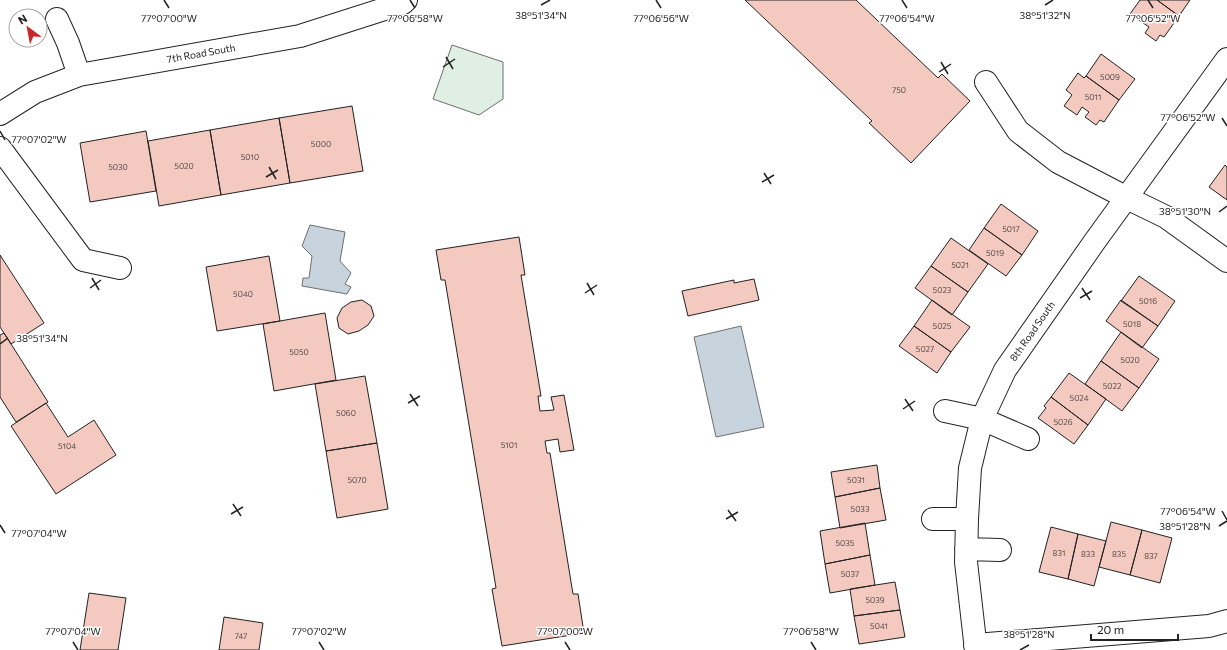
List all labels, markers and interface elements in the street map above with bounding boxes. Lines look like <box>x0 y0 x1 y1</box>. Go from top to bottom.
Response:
north arrow <box>8 8 48 48</box>
text: 38°51'34"N <box>515 9 567 21</box>
text: 38°51'32"N <box>1020 9 1070 21</box>
text: N <box>15 11 29 27</box>
text: 77°07'00"W <box>141 12 197 24</box>
text: 77°06'58"W <box>387 12 443 24</box>
text: 77°06'56"W <box>633 12 689 24</box>
text: 77°06'54"W <box>879 12 935 24</box>
text: 77°06'52"W <box>1125 12 1181 24</box>
street label: 7th Road South <box>166 41 236 65</box>
house number: 5009 <box>1100 72 1120 82</box>
house number: 750 <box>892 85 906 95</box>
house number: 5011 <box>1085 92 1101 102</box>
text: 77°06'52"W <box>1160 111 1216 123</box>
text: 77°07'02"W <box>11 133 67 145</box>
house number: 5000 <box>311 139 331 149</box>
house number: 5010 <box>241 152 259 162</box>
house number: 5020 <box>174 161 194 171</box>
house number: 5030 <box>108 162 128 172</box>
text: 38°51'30"N <box>1159 205 1211 217</box>
house number: 5017 <box>1002 224 1020 234</box>
house number: 5019 <box>986 248 1004 258</box>
house number: 5021 <box>951 260 969 270</box>
house number: 5023 <box>933 285 952 295</box>
house number: 5040 <box>233 289 253 299</box>
house number: 5016 <box>1139 296 1157 306</box>
street label: 8th Road South <box>1007 299 1057 363</box>
house number: 5018 <box>1123 319 1141 329</box>
house number: 5025 <box>933 321 952 331</box>
text: 38°51'34"N <box>16 332 68 344</box>
house number: 5027 <box>916 344 934 354</box>
house number: 5050 <box>289 347 309 357</box>
house number: 5020 <box>1120 355 1140 365</box>
house number: 5022 <box>1103 381 1122 391</box>
house number: 5024 <box>1070 393 1089 403</box>
house number: 5060 <box>336 408 356 418</box>
house number: 5026 <box>1053 417 1073 427</box>
house number: 5101 <box>501 440 517 450</box>
house number: 5104 <box>58 441 76 451</box>
house number: 5070 <box>347 475 367 485</box>
house number: 5031 <box>847 475 865 485</box>
house number: 5033 <box>851 504 870 514</box>
text: 77°06'54"W <box>1160 505 1216 517</box>
text: 38°51'28"N <box>1159 520 1211 532</box>
text: 77°07'04"W <box>11 527 67 539</box>
house number: 5035 <box>836 538 855 548</box>
house number: 831 <box>1053 548 1065 558</box>
house number: 833 <box>1081 549 1095 559</box>
house number: 835 <box>1112 549 1126 559</box>
house number: 837 <box>1144 551 1158 561</box>
house number: 5037 <box>841 569 859 579</box>
house number: 5039 <box>865 595 885 605</box>
scale bar <box>1091 616 1178 642</box>
house number: 5041 <box>870 621 888 631</box>
text: 20 m <box>1097 622 1124 636</box>
text: 77°07'04"W <box>45 625 101 637</box>
text: 77°07'02"W <box>291 625 347 637</box>
text: 77°07'00"W <box>537 625 593 637</box>
text: 77°06'58"W <box>783 625 839 637</box>
text: 38°51'28"N <box>1003 628 1055 640</box>
house number: 747 <box>235 631 247 641</box>

